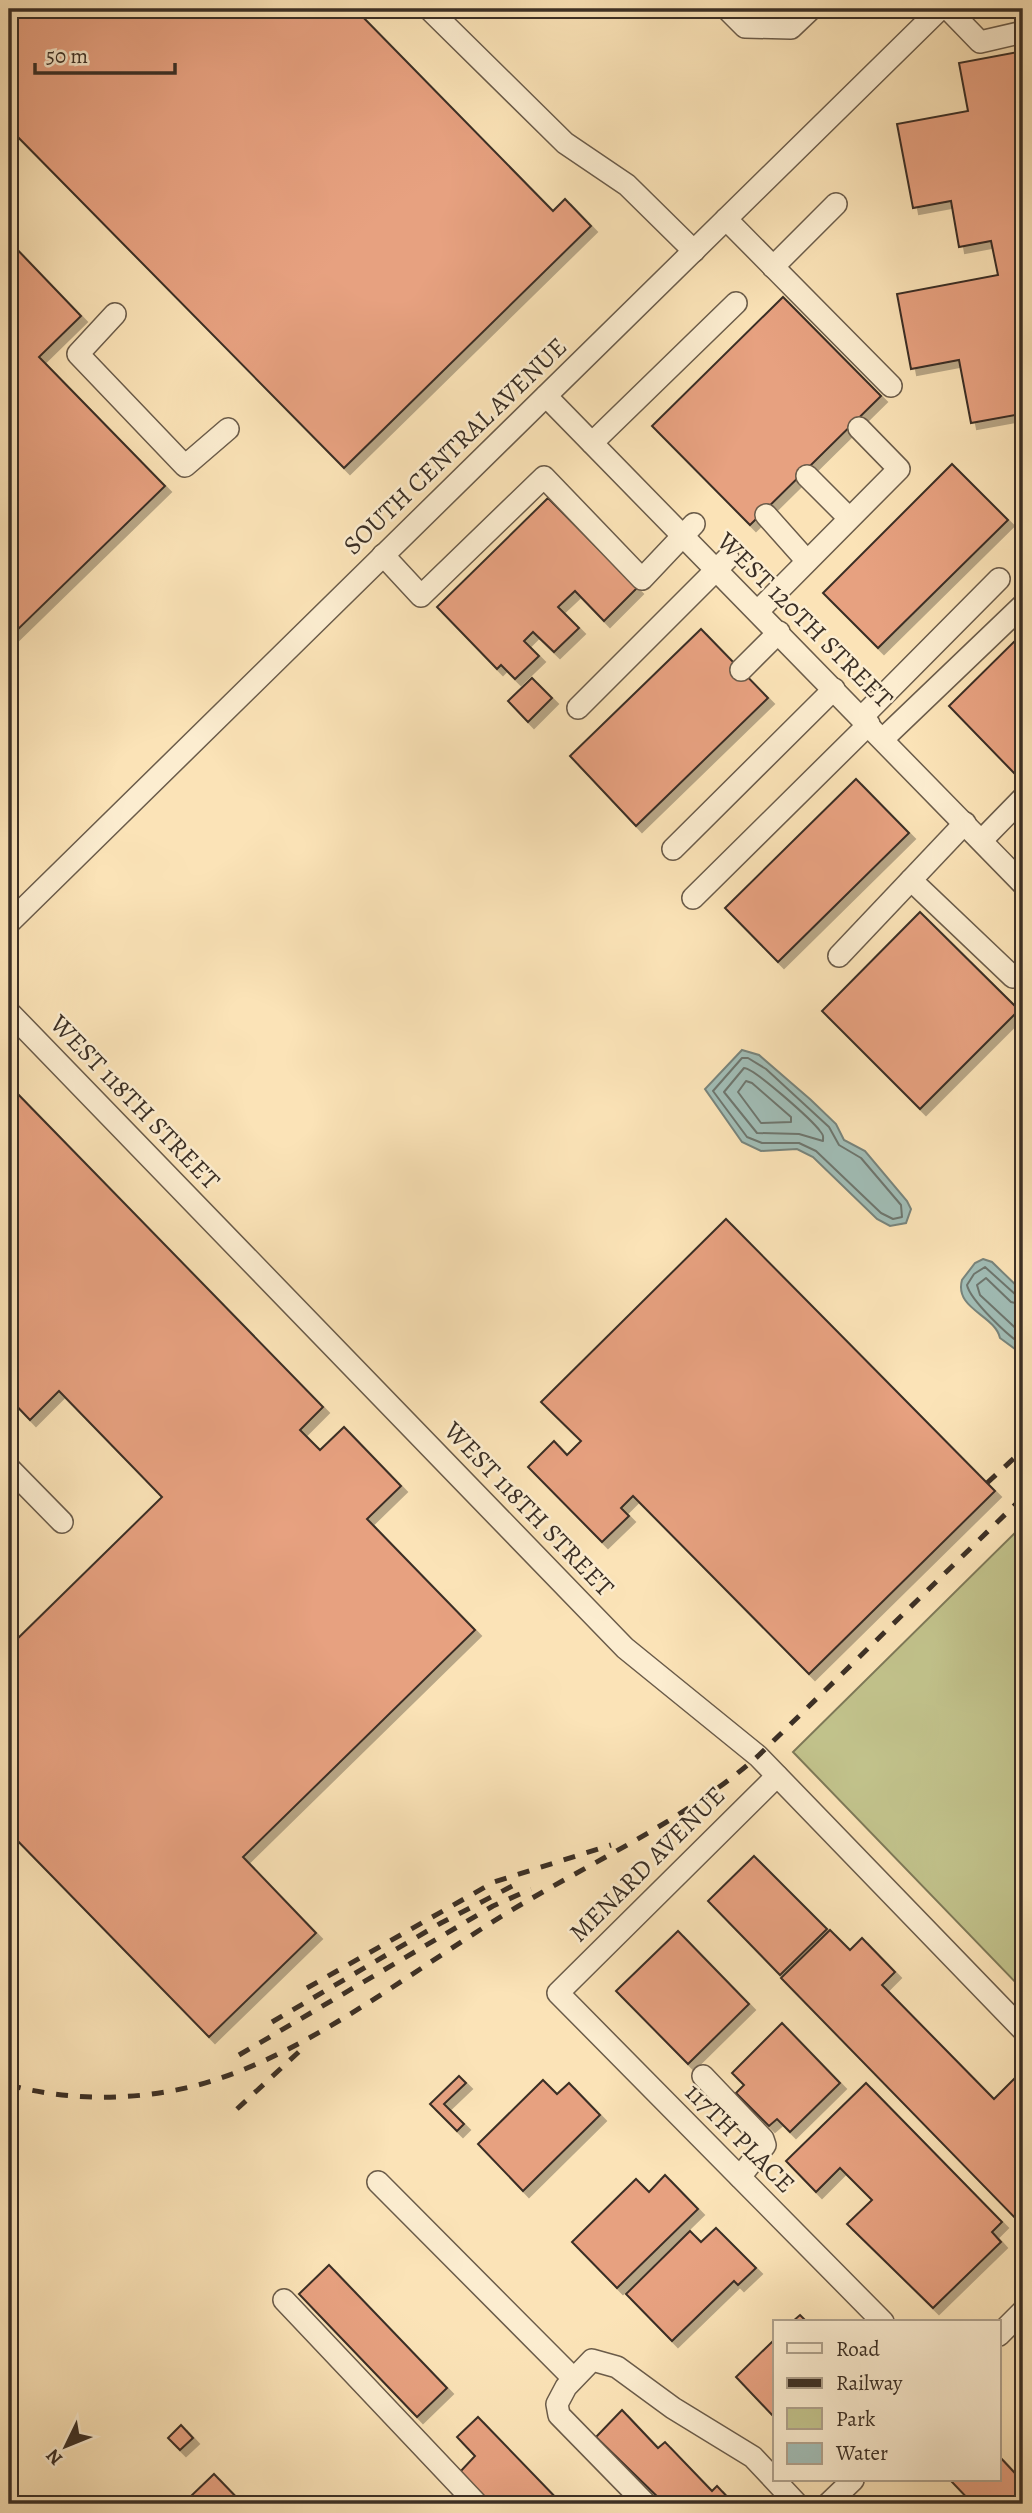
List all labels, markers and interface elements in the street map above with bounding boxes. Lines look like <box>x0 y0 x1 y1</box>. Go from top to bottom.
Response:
scale bar <box>35 32 175 76</box>
text: 50 m <box>46 42 88 70</box>
street label: SOUTH CENTRAL AVENUE <box>335 330 575 562</box>
street label: WEST 120TH STREET <box>709 524 901 716</box>
street label: WEST 118TH STREET <box>42 1006 228 1197</box>
street label: WEST 118TH STREET <box>436 1413 622 1604</box>
street label: MENARD AVENUE <box>561 1778 733 1950</box>
street label: 117TH PLACE <box>677 2075 803 2201</box>
legend <box>773 2320 1000 2482</box>
text: Road <box>836 2335 880 2363</box>
text: Railway <box>836 2369 903 2397</box>
text: Park <box>836 2405 876 2433</box>
north arrow <box>32 2412 102 2482</box>
text: Water <box>835 2439 888 2467</box>
text: N <box>40 2443 69 2471</box>

